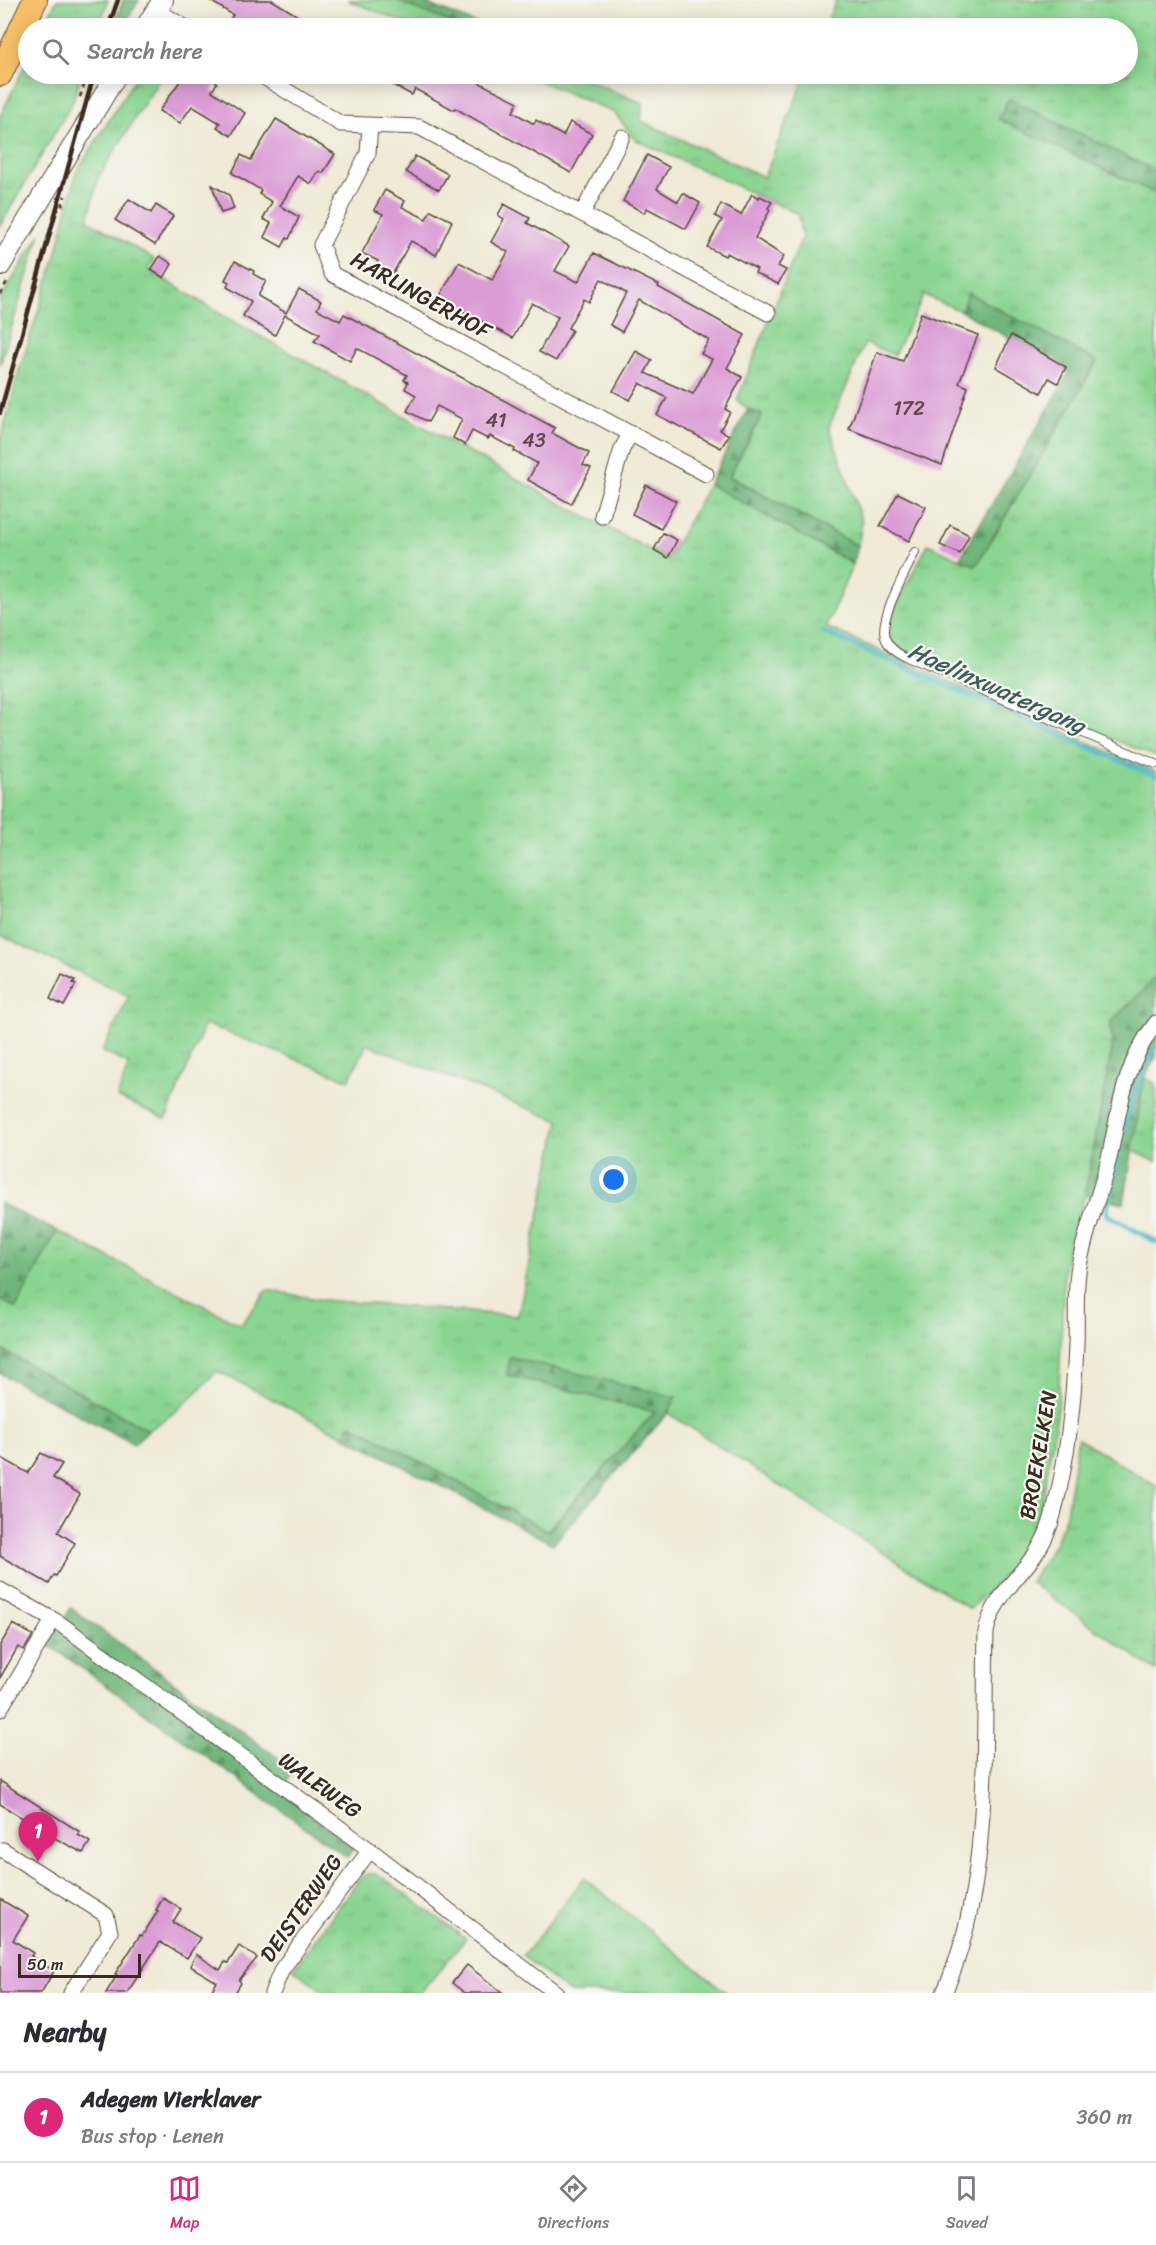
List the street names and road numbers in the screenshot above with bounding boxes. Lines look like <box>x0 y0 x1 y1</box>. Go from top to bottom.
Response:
street label: HARLINGERHOF <box>343 240 501 351</box>
street label: BROEKELKEN <box>1007 1387 1069 1523</box>
street label: WALEWEG <box>270 1741 370 1829</box>
street label: DEISTERWEG <box>249 1845 353 1971</box>

